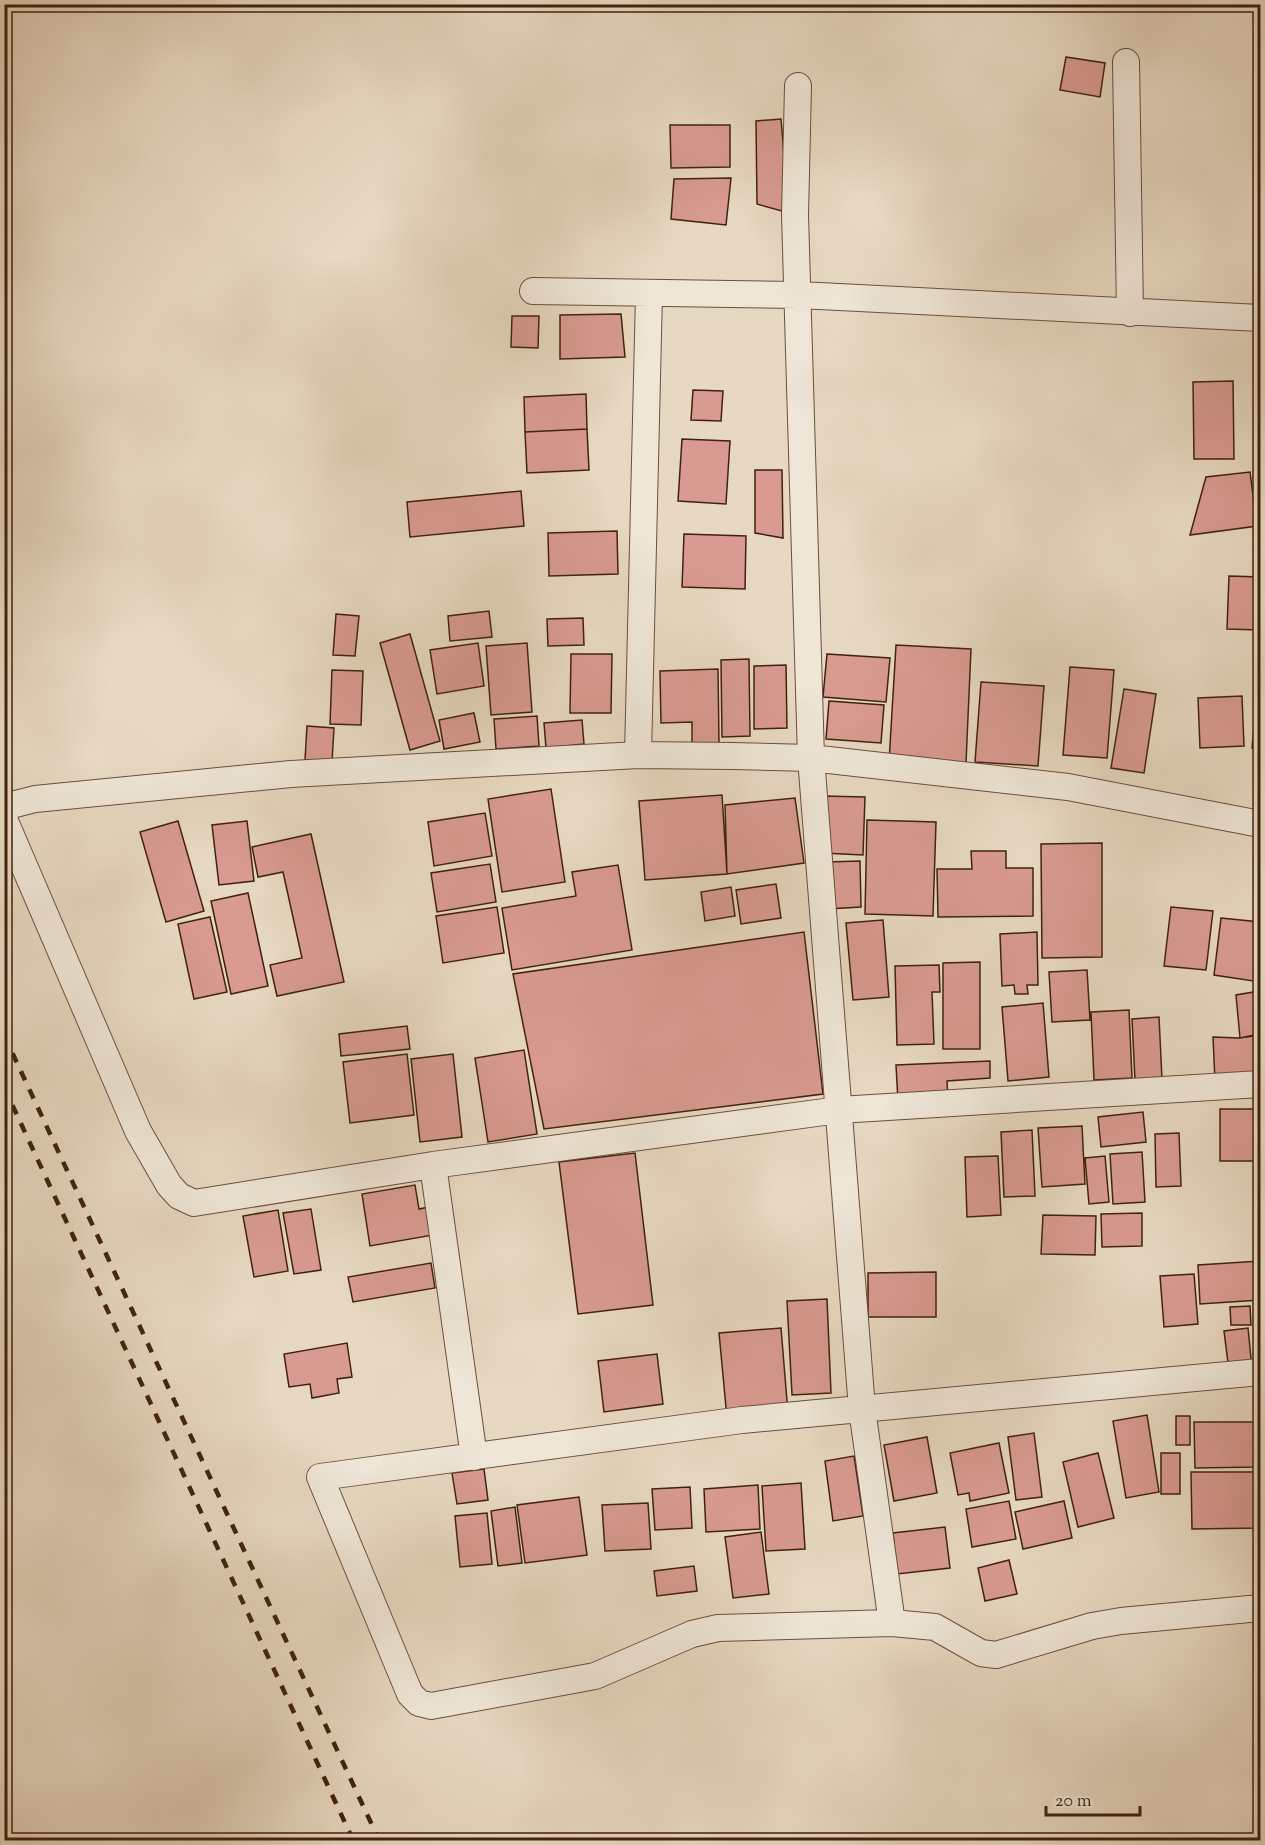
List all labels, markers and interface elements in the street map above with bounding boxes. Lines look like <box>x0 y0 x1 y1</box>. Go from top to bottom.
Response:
scale bar <box>1046 1779 1140 1817</box>
text: 20 m <box>1055 1789 1092 1815</box>

